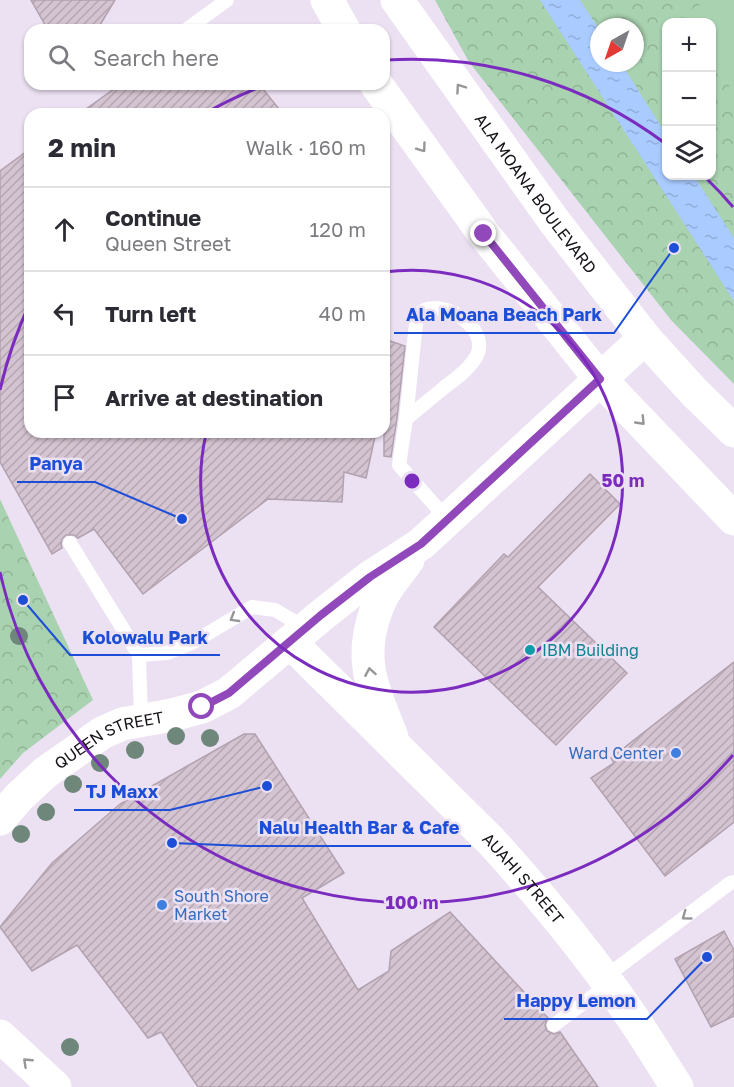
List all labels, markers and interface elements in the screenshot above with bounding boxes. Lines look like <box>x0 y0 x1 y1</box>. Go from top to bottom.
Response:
north arrow <box>590 18 644 72</box>
map controls <box>662 18 716 180</box>
button: + <box>662 18 716 72</box>
search box <box>24 24 390 90</box>
icon: search <box>45 41 78 74</box>
text: Search here <box>93 44 219 71</box>
button: − <box>662 72 716 126</box>
one-way arrow <box>456 84 467 95</box>
street label: ALA MOANA BOULEVARD <box>471 109 601 277</box>
button: layers <box>662 126 716 180</box>
text: 2 min <box>48 132 116 163</box>
text: Walk · 160 m <box>246 135 366 159</box>
one-way arrow <box>415 142 426 153</box>
text: Continue <box>105 204 201 231</box>
icon: ahead <box>48 213 81 246</box>
text: 120 m <box>310 217 366 241</box>
route end <box>470 220 496 246</box>
text: Queen Street <box>105 231 232 255</box>
icon: left <box>48 297 81 330</box>
callout: Ala Moana Beach Park <box>394 297 614 333</box>
text: Turn left <box>105 300 196 327</box>
text: 40 m <box>319 301 366 325</box>
text: Ala Moana Beach Park <box>406 303 602 325</box>
icon: arrive <box>48 381 81 414</box>
text: Arrive at destination <box>105 384 323 411</box>
one-way arrow <box>634 414 645 424</box>
callout: Panya <box>17 446 95 482</box>
text: Panya <box>29 452 83 474</box>
text: 50 m <box>602 469 644 491</box>
centre of rings <box>402 471 422 491</box>
one-way arrow <box>230 611 240 623</box>
callout: Kolowalu Park <box>70 619 220 655</box>
text: Kolowalu Park <box>82 626 209 648</box>
place label: IBM Building <box>542 640 639 660</box>
marker: IBM Building <box>523 643 537 657</box>
one-way arrow <box>364 667 376 676</box>
route start <box>188 693 214 719</box>
street label: QUEEN STREET <box>50 707 165 773</box>
place label: Ward Center <box>569 743 664 763</box>
marker: Ward Center <box>669 746 683 760</box>
callout: TJ Maxx <box>74 774 170 810</box>
text: TJ Maxx <box>86 780 159 802</box>
callout: Nalu Health Bar & Cafe <box>247 810 471 846</box>
text: Nalu Health Bar & Cafe <box>259 816 460 838</box>
street label: AUAHI STREET <box>478 828 568 928</box>
place label: South Shore Market <box>174 886 269 924</box>
text: 100 m <box>386 891 438 913</box>
marker: South Shore Market <box>155 898 169 912</box>
one-way arrow <box>682 909 693 920</box>
callout: Happy Lemon <box>504 983 647 1019</box>
text: Happy Lemon <box>516 989 636 1011</box>
one-way arrow <box>24 1058 35 1069</box>

